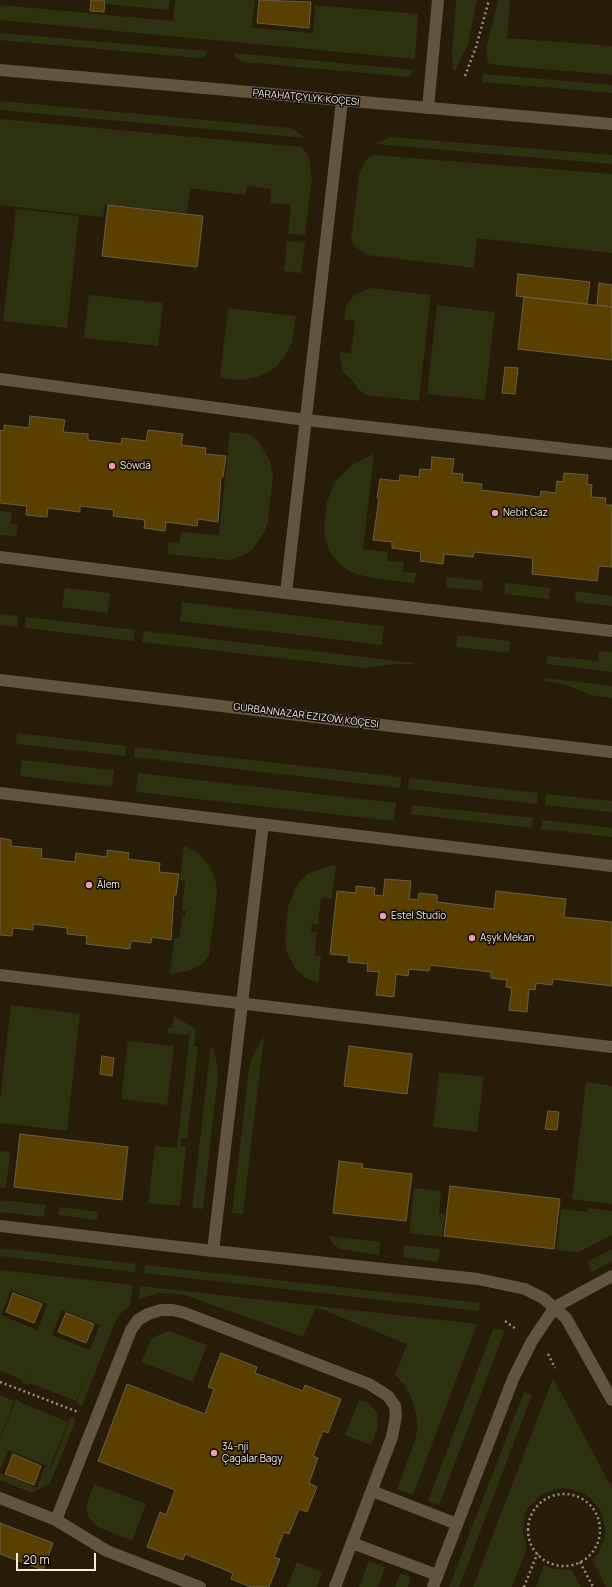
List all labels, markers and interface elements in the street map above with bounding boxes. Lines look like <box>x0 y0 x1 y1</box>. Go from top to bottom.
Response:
street label: PARAHATÇYLYK KÖÇESI <box>252 87 360 109</box>
place label: Söwdä <box>120 460 151 472</box>
marker: Söwdä <box>107 461 117 471</box>
place label: Nebit Gaz <box>503 507 548 519</box>
marker: Nebit Gaz <box>490 508 500 518</box>
street label: GURBANNAZAR EZIZOW KÖÇESI <box>233 701 379 731</box>
place label: Älem <box>97 879 120 891</box>
marker: Älem <box>84 880 94 890</box>
place label: Estel Studio <box>391 910 446 922</box>
marker: Estel Studio <box>378 911 388 921</box>
place label: Aşyk Mekan <box>480 932 534 944</box>
marker: Aşyk Mekan <box>467 933 477 943</box>
place label: 34-nji Çagalar Bagy <box>222 1441 283 1464</box>
marker: 34-nji Çagalar Bagy <box>209 1448 219 1458</box>
scale bar <box>18 1545 98 1571</box>
text: 20 m <box>23 1551 50 1568</box>

